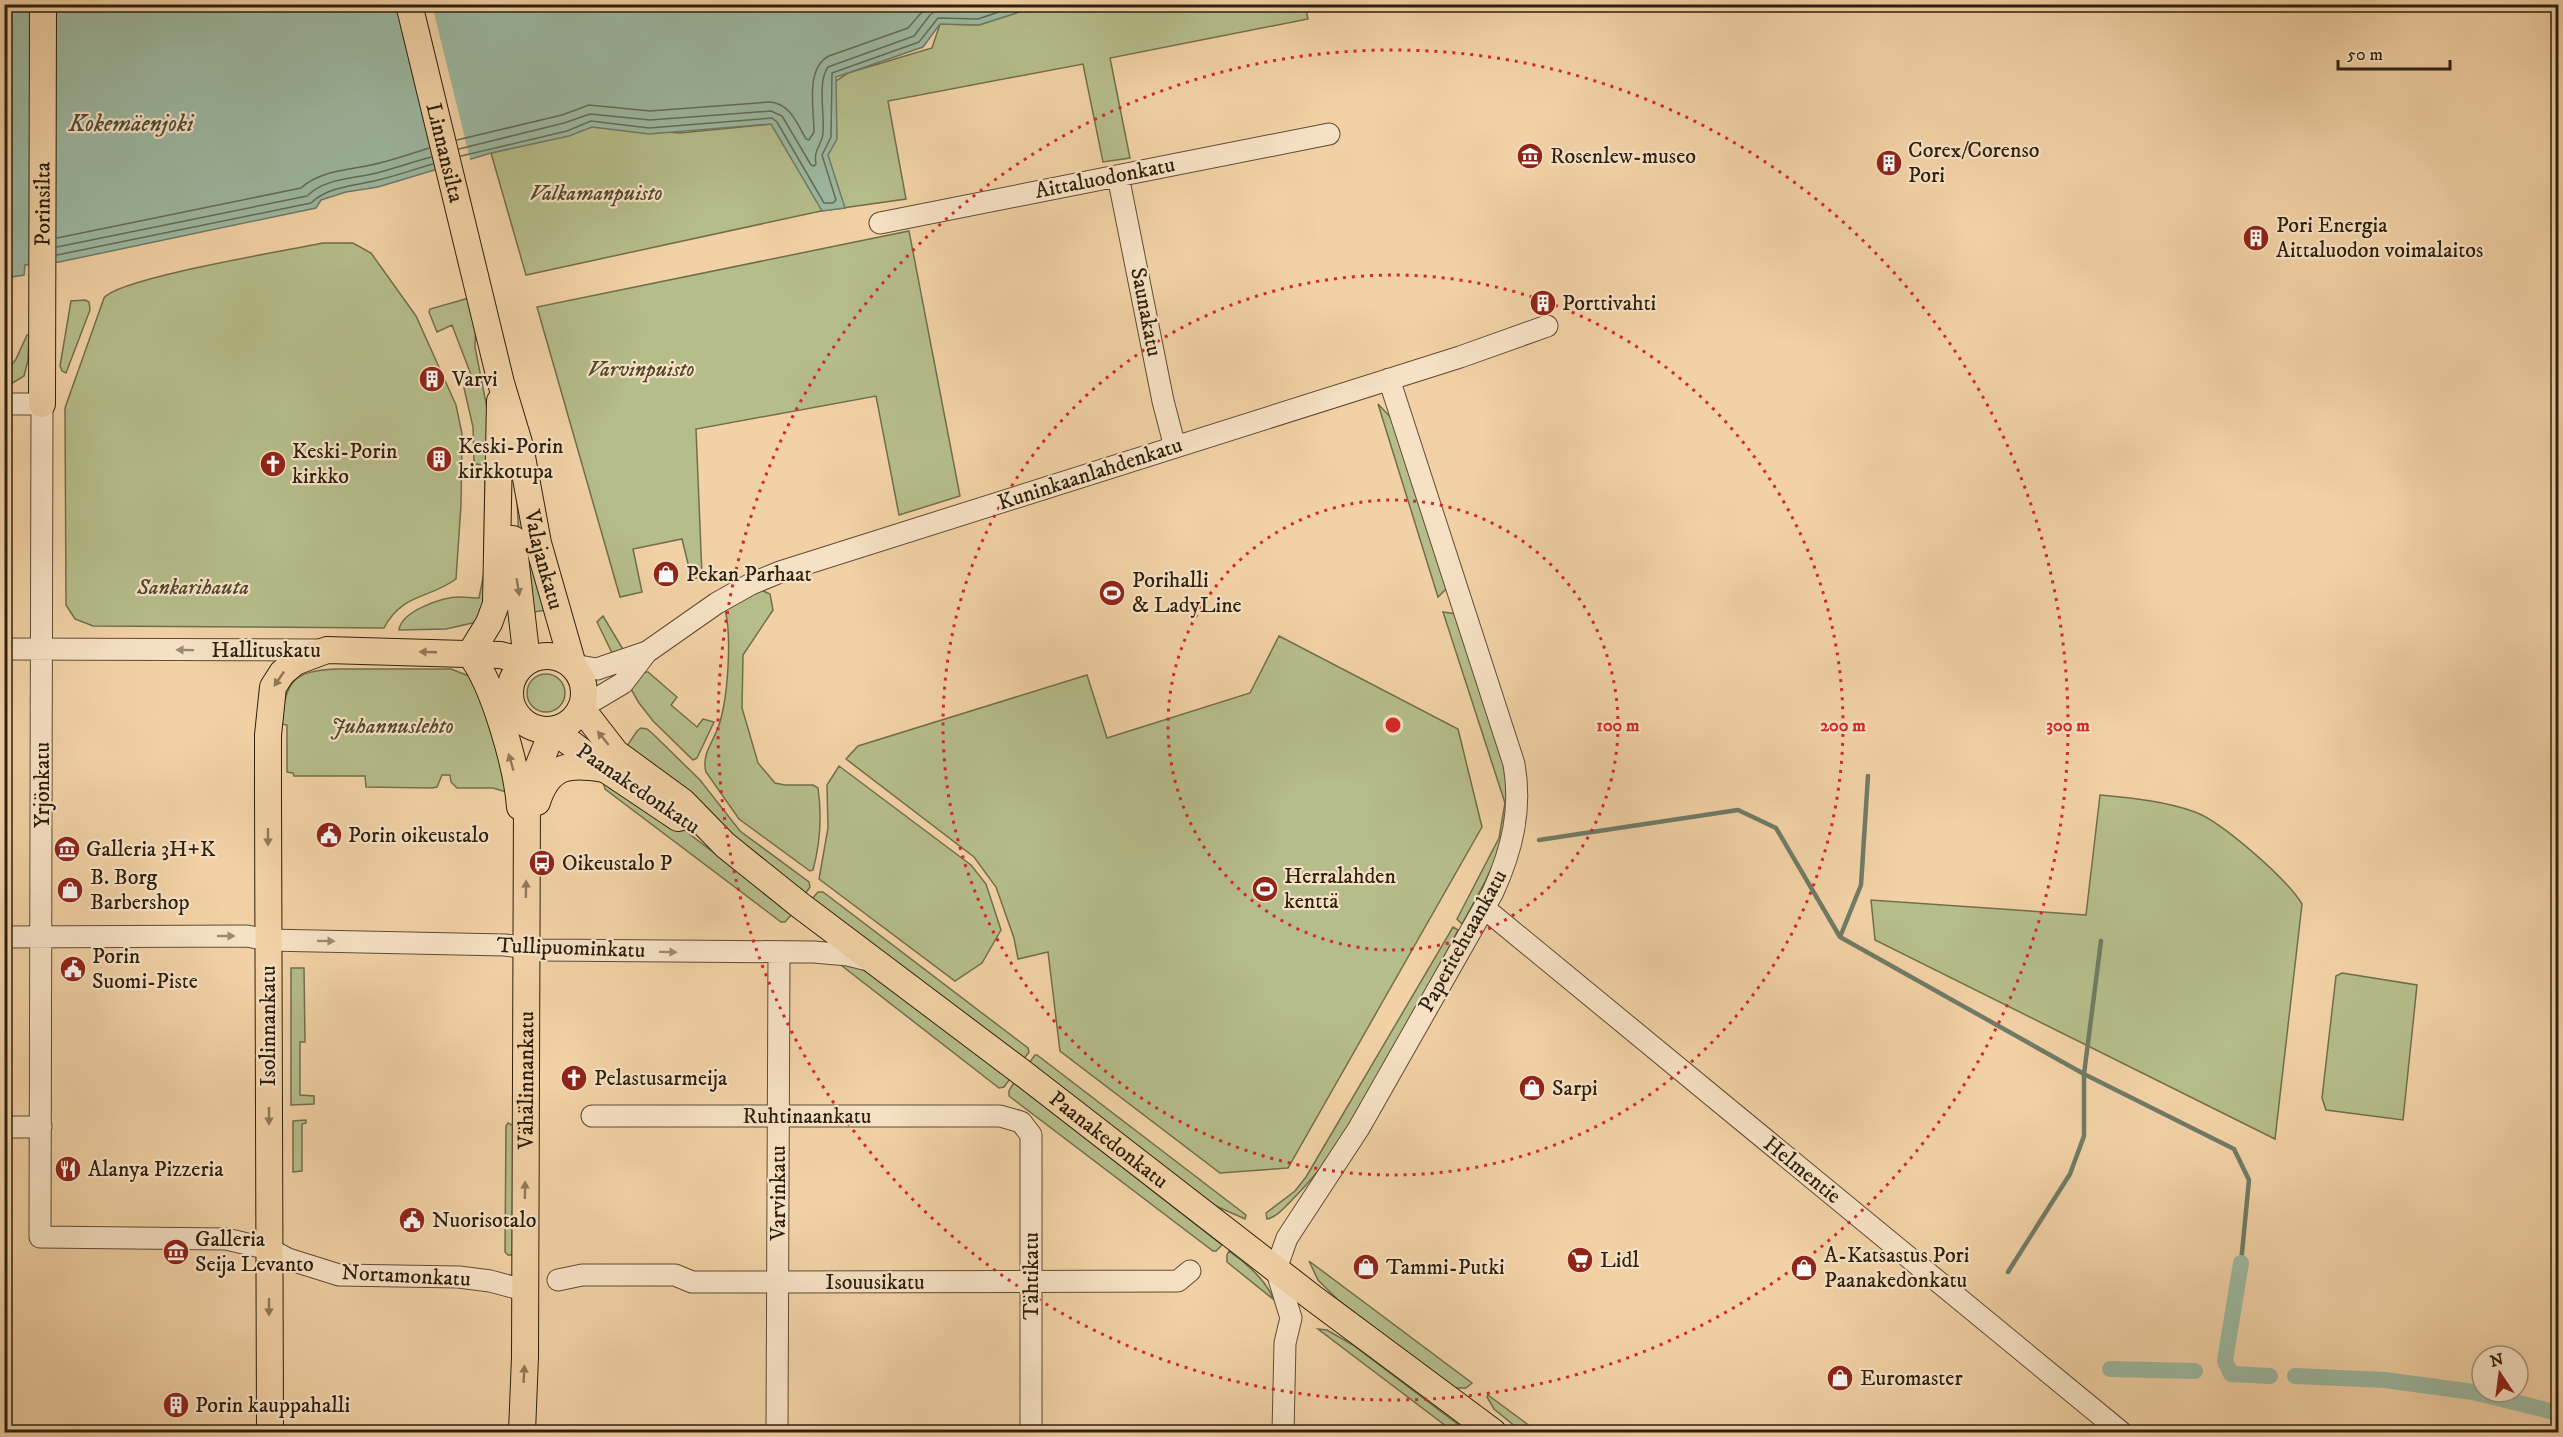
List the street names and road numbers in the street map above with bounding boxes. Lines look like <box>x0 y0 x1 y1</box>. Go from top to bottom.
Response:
street label: Linnansilta <box>420 100 470 206</box>
street label: Aittaluodonkatu <box>1033 151 1177 205</box>
street label: Porinsilta <box>29 161 56 246</box>
street label: Saunakatu <box>1124 265 1168 359</box>
street label: Kuninkaanlahdenkatu <box>994 431 1186 517</box>
street label: Valajankatu <box>518 507 570 613</box>
street label: Hallituskatu <box>211 637 321 664</box>
street label: Paanakedonkatu <box>571 738 705 840</box>
street label: Yrjönkatu <box>29 742 56 828</box>
street label: Paperitehtaankatu <box>1413 865 1513 1017</box>
street label: Tullipuominkatu <box>496 932 646 964</box>
street label: Isolinnankatu <box>255 965 282 1087</box>
street label: Vähälinnankatu <box>512 1011 540 1150</box>
street label: Paanakedonkatu <box>1044 1085 1174 1194</box>
street label: Ruhtinaankatu <box>743 1103 871 1130</box>
street label: Helmentie <box>1758 1130 1846 1210</box>
street label: Varvinkatu <box>765 1145 792 1242</box>
street label: Tähtikatu <box>1018 1232 1045 1320</box>
street label: Nortamonkatu <box>341 1259 471 1293</box>
street label: Isouusikatu <box>825 1269 925 1296</box>

